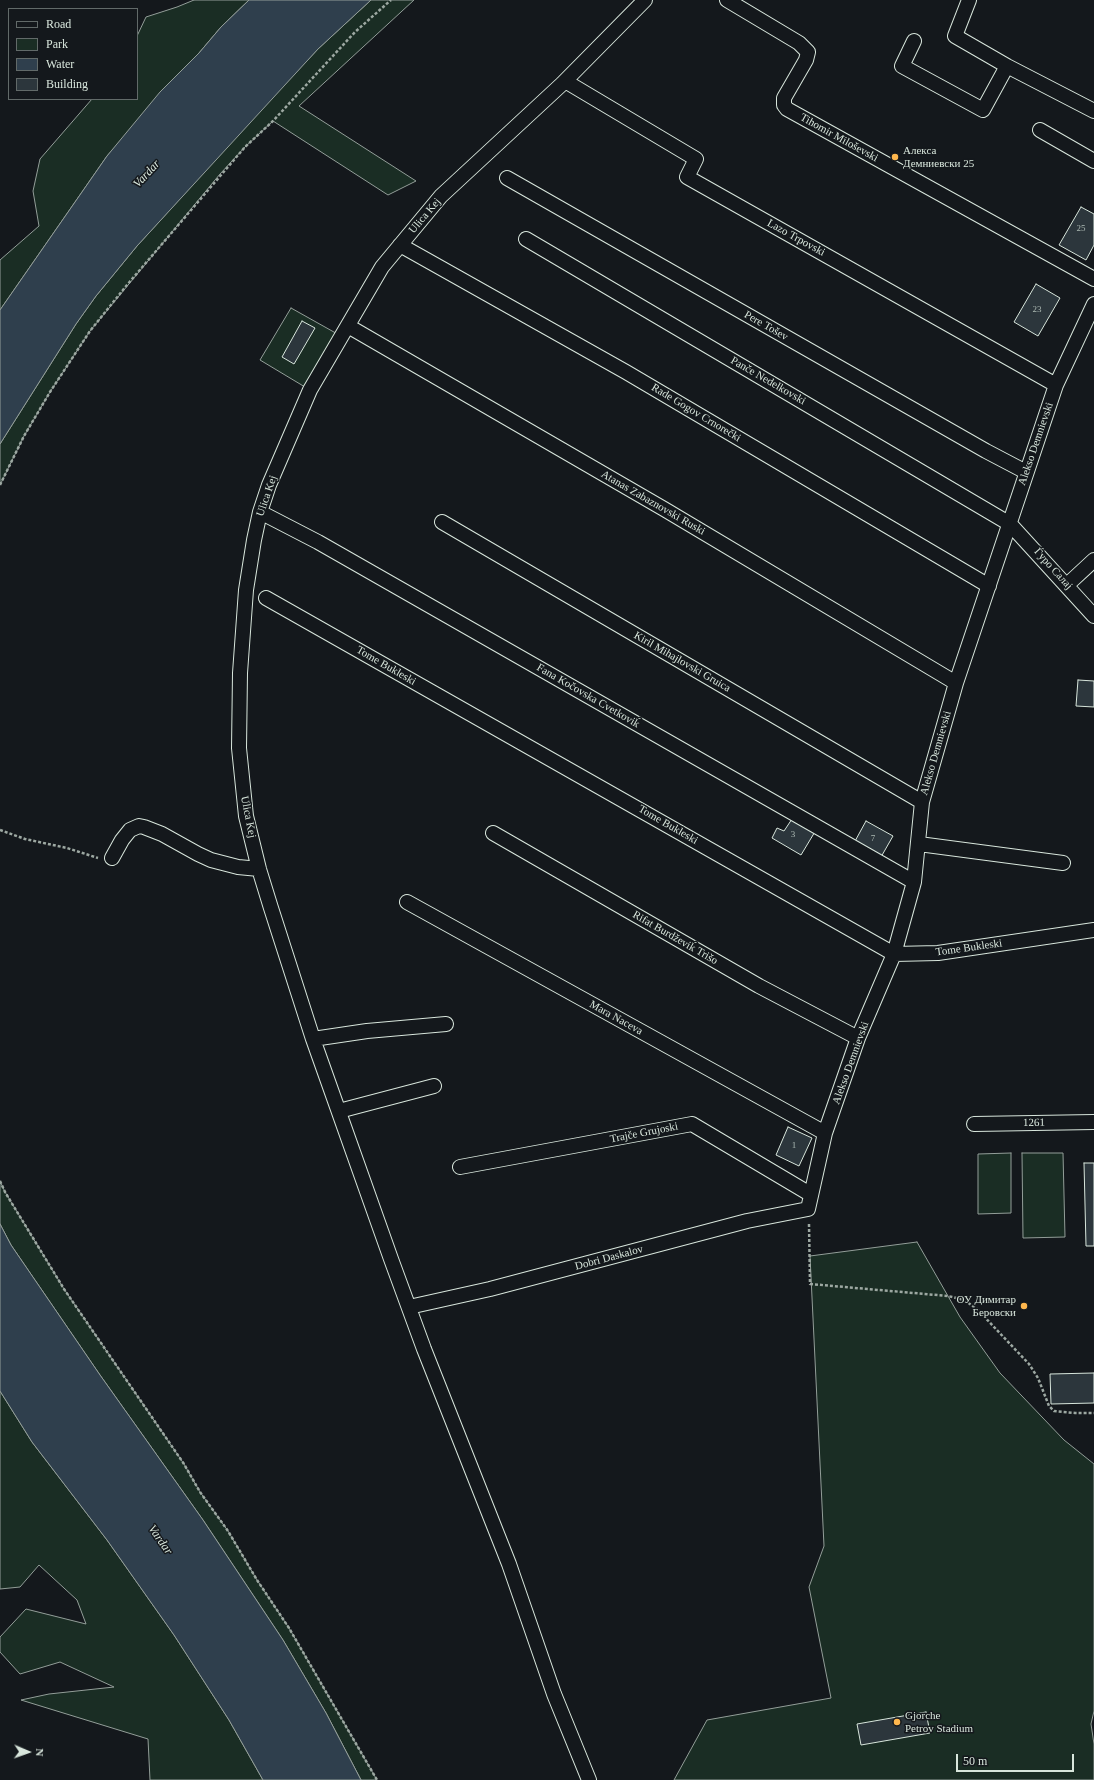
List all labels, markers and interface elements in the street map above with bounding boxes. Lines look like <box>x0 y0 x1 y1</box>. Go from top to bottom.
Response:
legend <box>8 8 138 100</box>
text: Road <box>46 17 71 31</box>
text: Park <box>46 37 68 51</box>
text: Water <box>46 57 74 71</box>
text: Building <box>46 77 88 91</box>
street label: Tihomir Miloševski <box>798 111 880 165</box>
place label: Алекса Демниевски 25 <box>903 144 974 170</box>
marker: Алекса Демниевски 25 <box>890 152 900 162</box>
water label: Vardar <box>131 157 163 191</box>
street label: Ulica Kej <box>406 195 444 237</box>
street label: Lazo Trpovski <box>765 217 827 259</box>
house number: 25 <box>1076 224 1086 234</box>
house number: 23 <box>1032 305 1042 315</box>
street label: Pere Tošev <box>742 308 790 344</box>
street label: Panče Nedelkovski <box>728 354 808 408</box>
street label: Rade Gogov Crnorečki <box>649 381 743 445</box>
street label: Alekso Demnievski <box>1016 401 1056 487</box>
street label: Atanas Zabaznovski Ruski <box>599 468 707 538</box>
street label: Ulica Kej <box>254 474 280 518</box>
street label: Ѓуро Салај <box>1031 546 1075 592</box>
street label: Kiril Mihajlovski Gruica <box>631 629 733 695</box>
street label: Tome Bukleski <box>354 644 418 688</box>
street label: Fana Kočovska Cvetkoviḱ <box>534 661 642 731</box>
street label: Alekso Demnievski <box>918 709 954 797</box>
street label: Ulica Kej <box>237 795 259 839</box>
street label: Tome Bukleski <box>636 803 700 847</box>
house number: 3 <box>791 830 795 840</box>
house number: 7 <box>871 834 875 844</box>
street label: Rifat Burdževiḱ Trišo <box>630 908 720 968</box>
street label: Tome Bukleski <box>935 937 1003 959</box>
street label: Mara Naceva <box>587 998 645 1038</box>
street label: Alekso Demnievski <box>830 1020 872 1106</box>
street label: 1261 <box>1023 1116 1045 1130</box>
street label: Trajče Grujoski <box>609 1120 679 1146</box>
house number: 1 <box>792 1141 796 1151</box>
street label: Dobri Daskalov <box>574 1243 644 1273</box>
place label: ОУ Димитар Беровски <box>957 1293 1016 1319</box>
marker: ОУ Димитар Беровски <box>1019 1301 1029 1311</box>
water label: Vardar <box>145 1522 175 1558</box>
place label: Gjorche Petrov Stadium <box>905 1709 973 1735</box>
marker: Gjorche Petrov Stadium <box>892 1717 902 1727</box>
north arrow <box>8 1732 48 1772</box>
scale bar <box>958 1746 1076 1772</box>
text: N <box>34 1748 46 1757</box>
text: 50 m <box>963 1754 987 1768</box>

